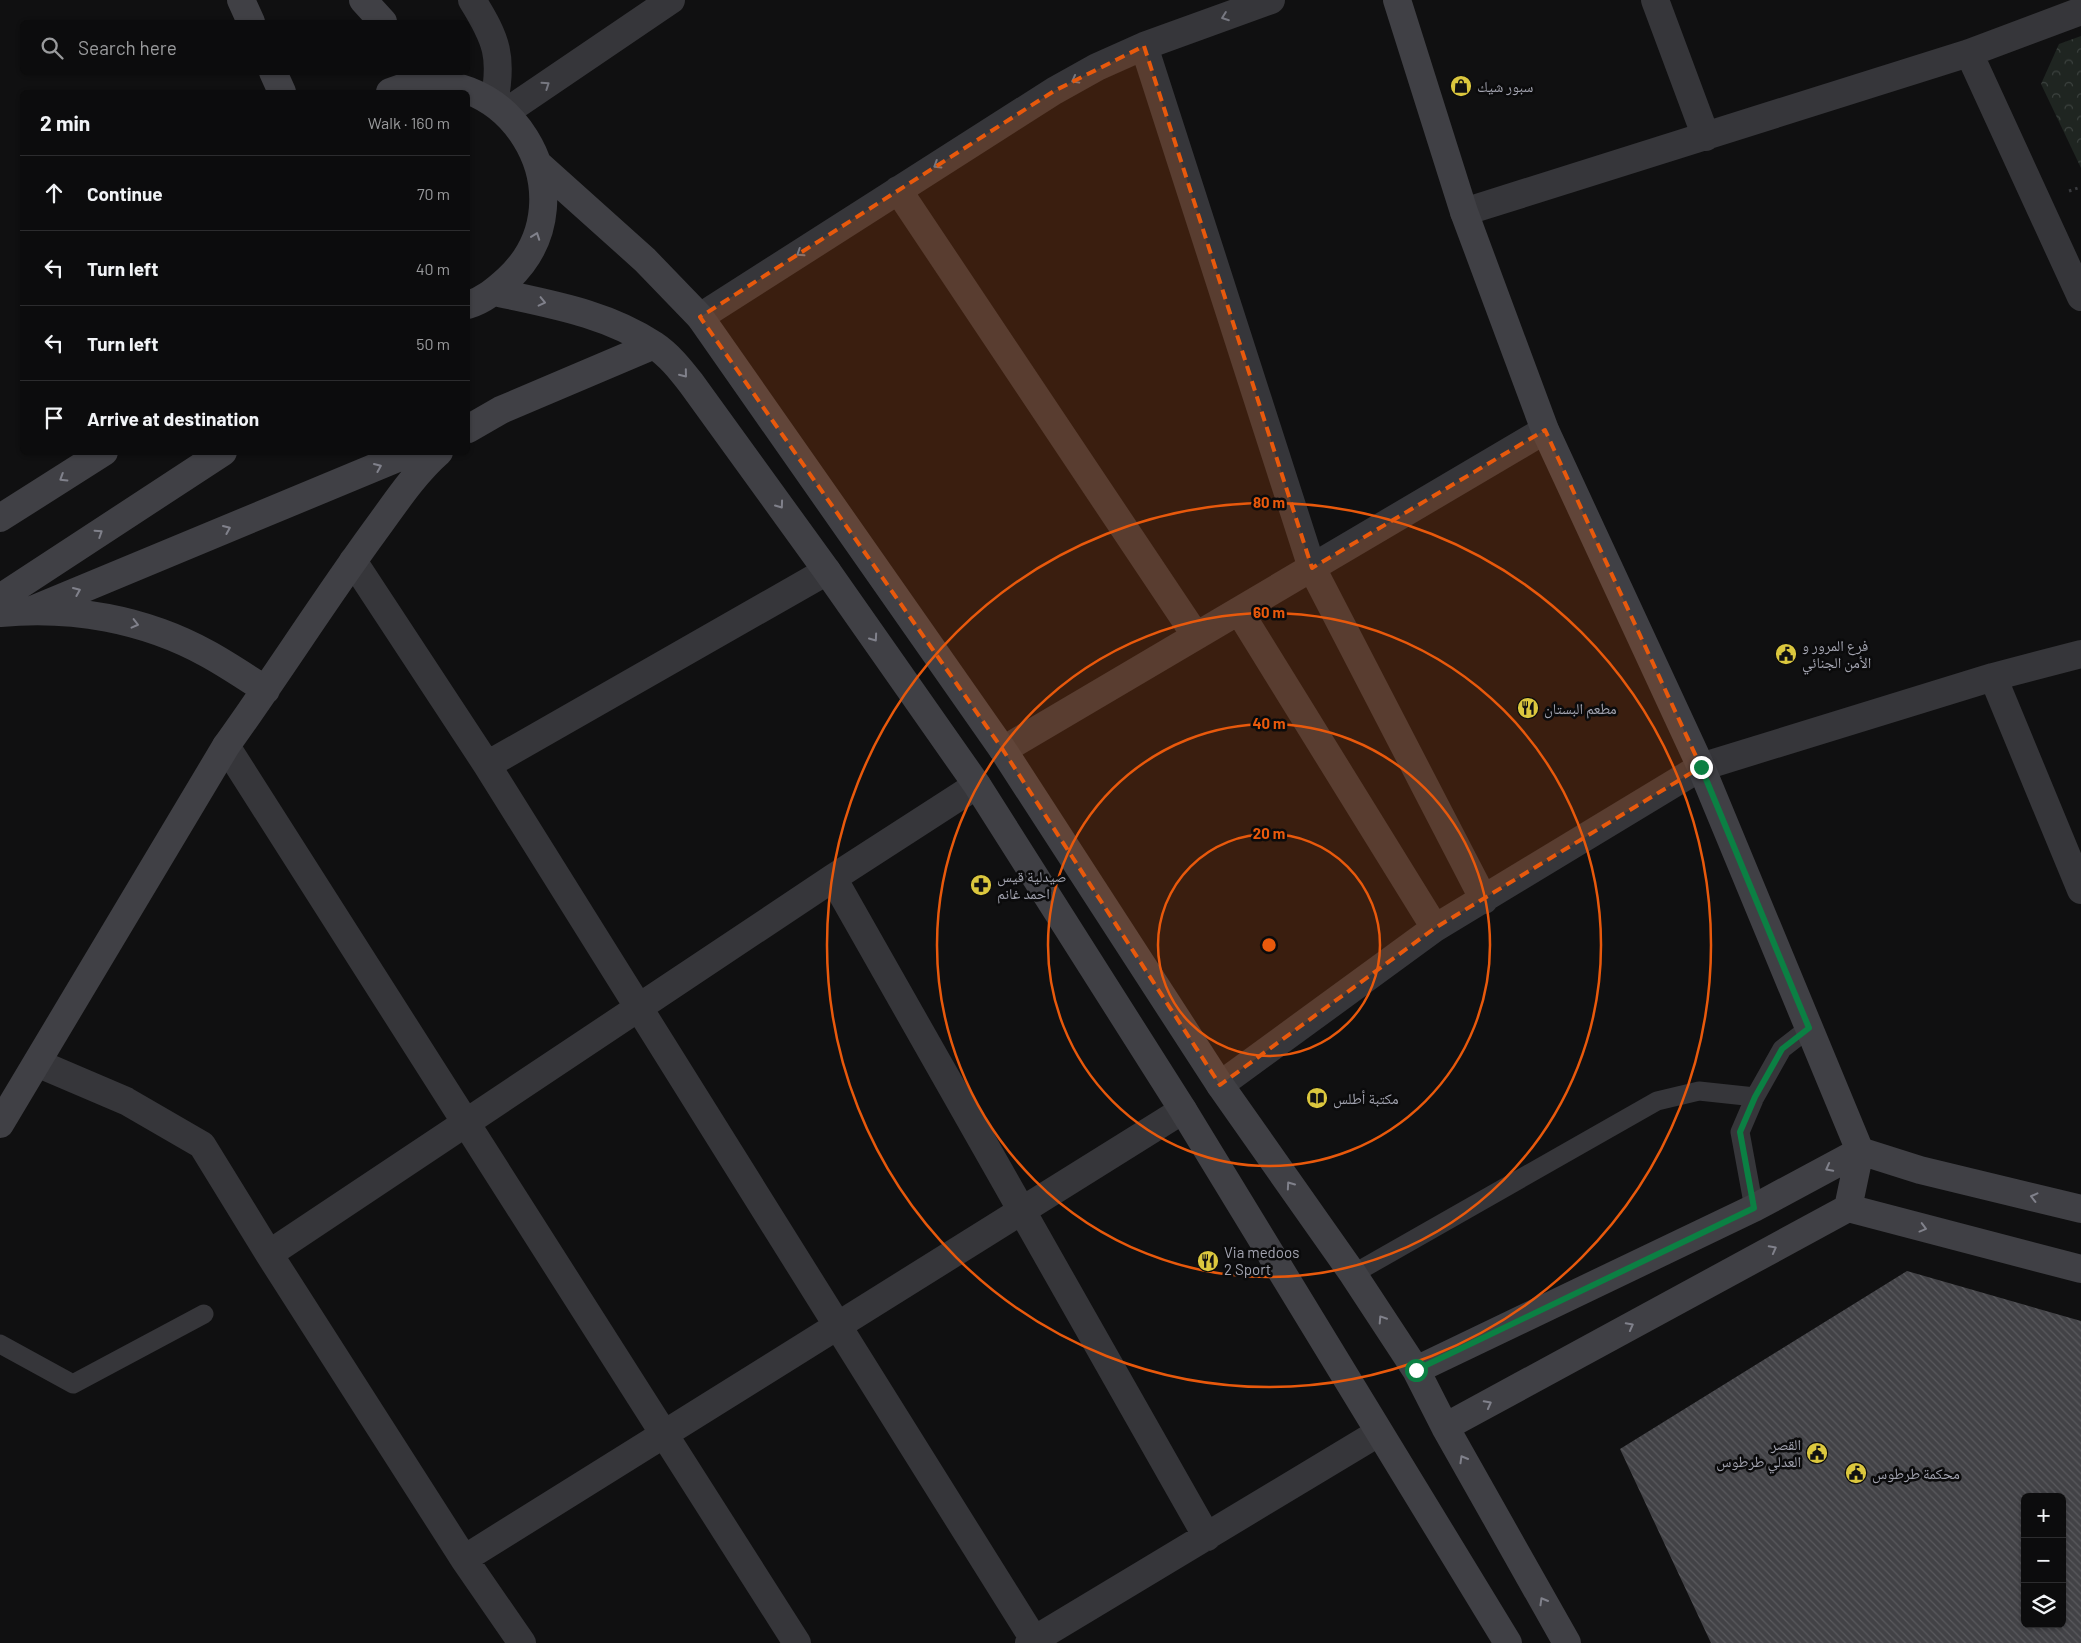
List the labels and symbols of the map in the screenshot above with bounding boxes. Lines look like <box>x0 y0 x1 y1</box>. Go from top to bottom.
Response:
one-way arrow <box>1221 11 1230 21</box>
one-way arrow <box>1072 73 1081 83</box>
shop icon: سبور شيك <box>1449 74 1473 98</box>
place label: سبور شيك <box>1477 77 1534 96</box>
one-way arrow <box>540 82 550 91</box>
one-way arrow <box>934 159 943 169</box>
one-way arrow <box>530 232 540 240</box>
one-way arrow <box>797 246 806 256</box>
one-way arrow <box>538 296 547 307</box>
one-way arrow <box>678 368 686 377</box>
one-way arrow <box>373 462 381 472</box>
one-way arrow <box>59 472 68 482</box>
text: 80 m <box>1253 493 1285 511</box>
one-way arrow <box>773 500 783 509</box>
one-way arrow <box>222 524 231 535</box>
one-way arrow <box>94 530 103 539</box>
one-way arrow <box>72 587 81 597</box>
text: 60 m <box>1253 603 1285 621</box>
one-way arrow <box>130 619 138 629</box>
one-way arrow <box>868 632 877 642</box>
place label: فرع المرور و الأمن الجنائي <box>1802 636 1871 675</box>
public building icon: فرع المرور و الأمن الجنائي <box>1774 642 1798 666</box>
restaurant icon: مطعم البستان <box>1516 696 1540 720</box>
place label: مطعم البستان <box>1544 699 1617 719</box>
text: 40 m <box>1252 714 1286 732</box>
route end <box>1690 756 1713 779</box>
text: 20 m <box>1253 824 1285 842</box>
place label: صيدلية قيس احمد غانم <box>997 867 1067 904</box>
pharmacy icon: صيدلية قيس احمد غانم <box>969 873 993 897</box>
centre of rings <box>1260 936 1278 954</box>
library icon: مكتبة أطلس <box>1305 1086 1329 1110</box>
place label: مكتبة أطلس <box>1333 1089 1399 1109</box>
one-way arrow <box>1825 1162 1834 1172</box>
one-way arrow <box>1287 1181 1296 1190</box>
one-way arrow <box>2029 1192 2038 1203</box>
one-way arrow <box>1918 1223 1926 1233</box>
place label: Via medoos 2 Sport <box>1224 1243 1299 1278</box>
one-way arrow <box>1768 1245 1777 1255</box>
restaurant icon: Via medoos 2 Sport <box>1196 1249 1220 1273</box>
one-way arrow <box>1379 1315 1388 1324</box>
one-way arrow <box>1625 1322 1634 1332</box>
route start <box>1405 1359 1428 1382</box>
one-way arrow <box>1482 1400 1491 1410</box>
place label: القصر العدلي طرطوس <box>1716 1435 1801 1474</box>
public building icon: القصر العدلي طرطوس <box>1805 1441 1829 1465</box>
one-way arrow <box>1459 1456 1469 1465</box>
public building icon: محكمة طرطوس <box>1844 1461 1868 1485</box>
place label: محكمة طرطوس <box>1872 1464 1960 1484</box>
one-way arrow <box>1539 1597 1549 1606</box>

